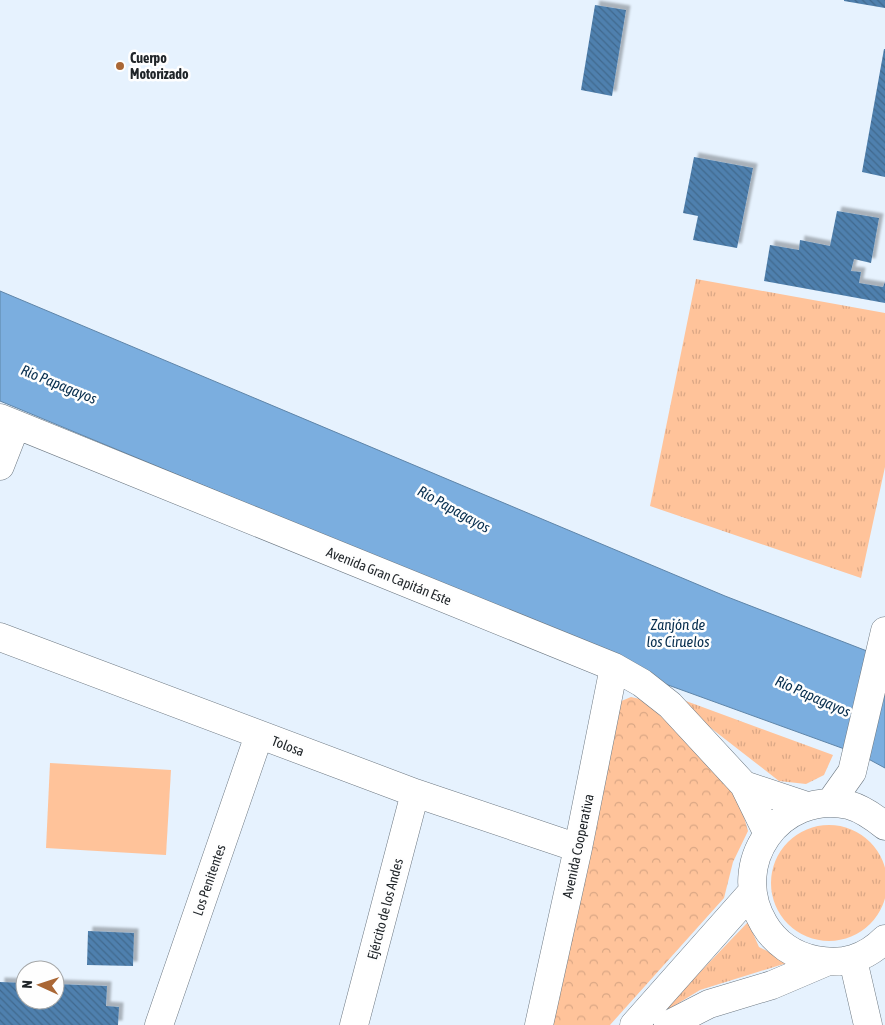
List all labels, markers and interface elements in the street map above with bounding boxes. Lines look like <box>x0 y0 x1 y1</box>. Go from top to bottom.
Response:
place label: Cuerpo Motorizado <box>130 50 189 82</box>
marker: Cuerpo Motorizado <box>114 60 126 72</box>
water label: Río Papagayos <box>19 361 99 407</box>
water label: Río Papagayos <box>415 482 493 536</box>
street label: Avenida Gran Capitán Este <box>324 544 454 608</box>
water label: Zanjón de los Ciruelos <box>647 616 709 650</box>
water label: Río Papagayos <box>773 672 853 720</box>
street label: Tolosa <box>269 733 307 759</box>
street label: Avenida Cooperativa <box>559 792 597 900</box>
street label: Los Penitentes <box>189 842 229 918</box>
street label: Ejército de los Andes <box>364 857 406 961</box>
north arrow <box>15 960 65 1010</box>
text: N <box>19 980 35 989</box>

